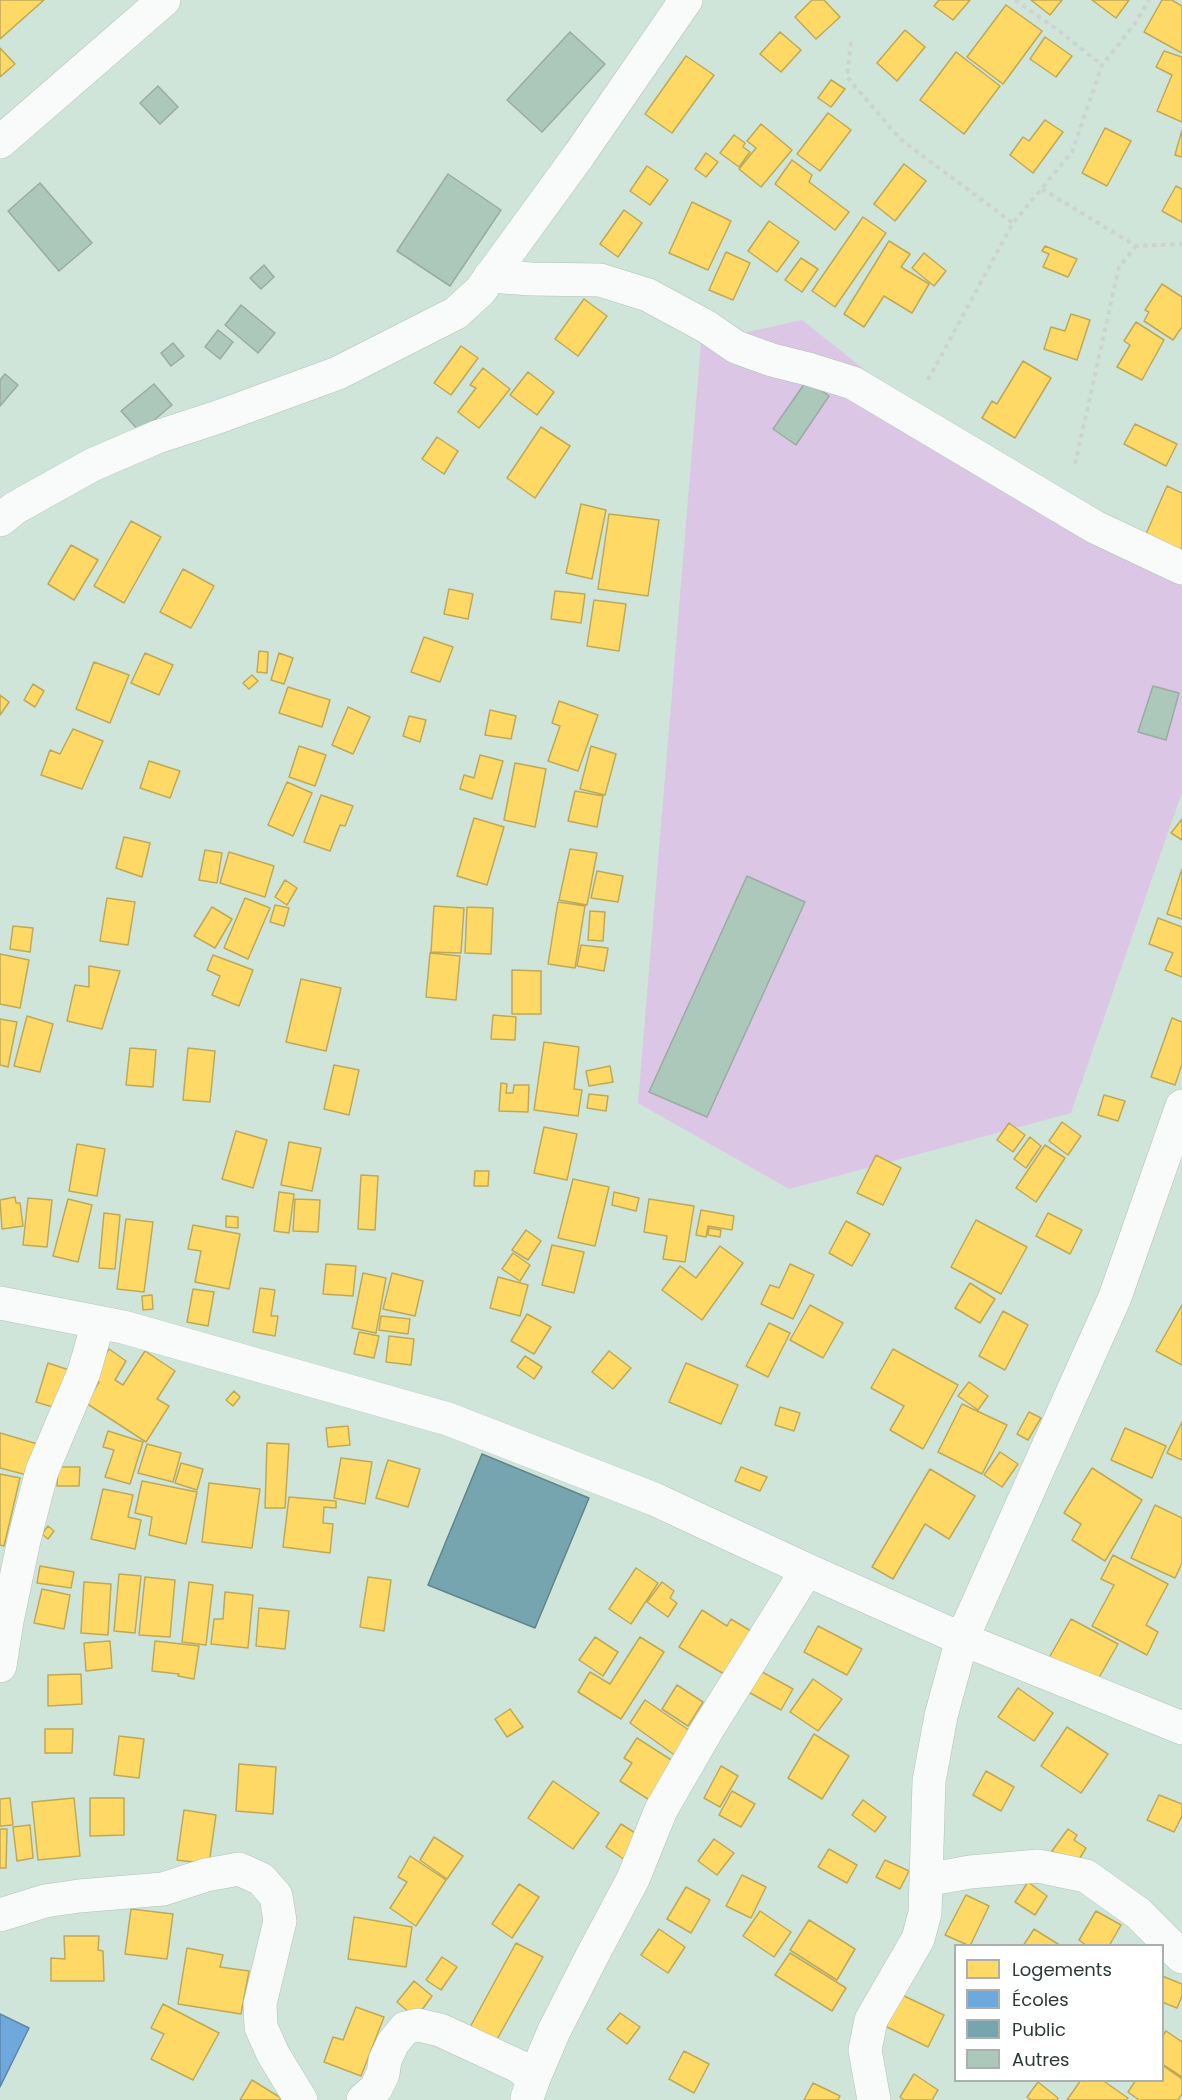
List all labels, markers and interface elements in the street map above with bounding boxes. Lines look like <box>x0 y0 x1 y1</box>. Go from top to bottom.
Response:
legend <box>954 1944 1164 2082</box>
text: Logements <box>1012 1957 1112 1982</box>
text: Écoles <box>1012 1987 1069 2012</box>
text: Public <box>1012 2017 1066 2042</box>
text: Autres <box>1012 2047 1069 2072</box>

